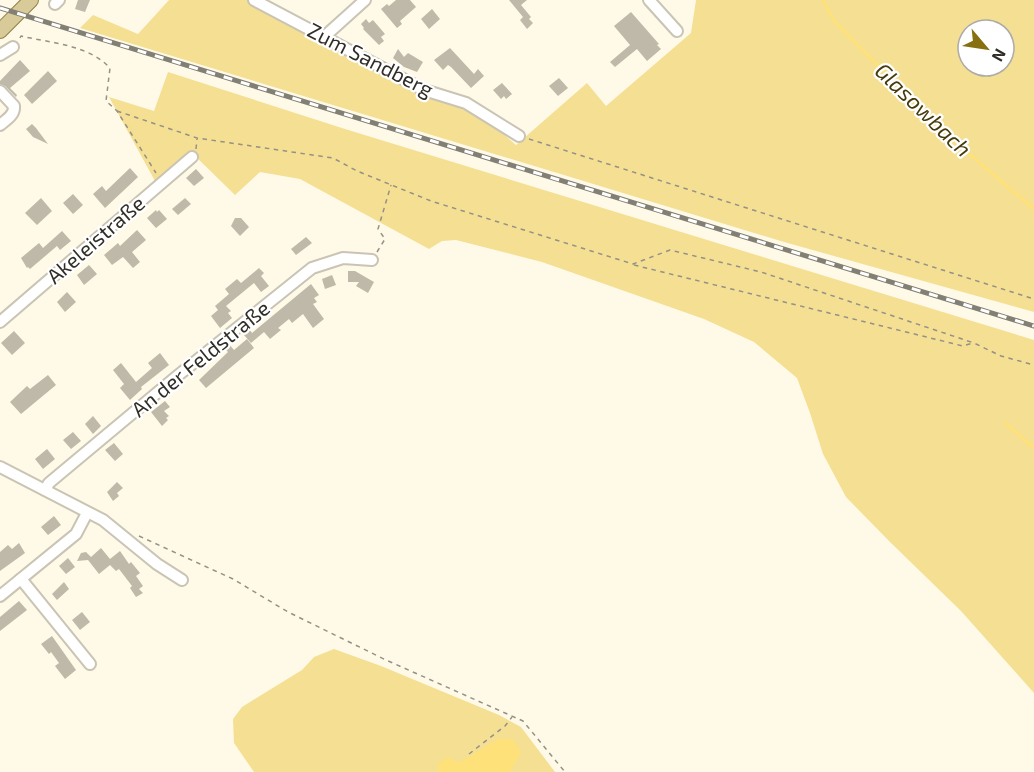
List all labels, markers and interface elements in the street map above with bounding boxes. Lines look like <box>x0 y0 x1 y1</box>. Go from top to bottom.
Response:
street label: Zum Sandberg <box>304 17 438 102</box>
north arrow <box>956 18 1016 78</box>
text: N <box>988 46 1011 65</box>
water label: Glasowbach <box>871 57 977 161</box>
street label: Akeleistraße <box>41 190 149 288</box>
street label: An der Feldstraße <box>126 295 274 421</box>

